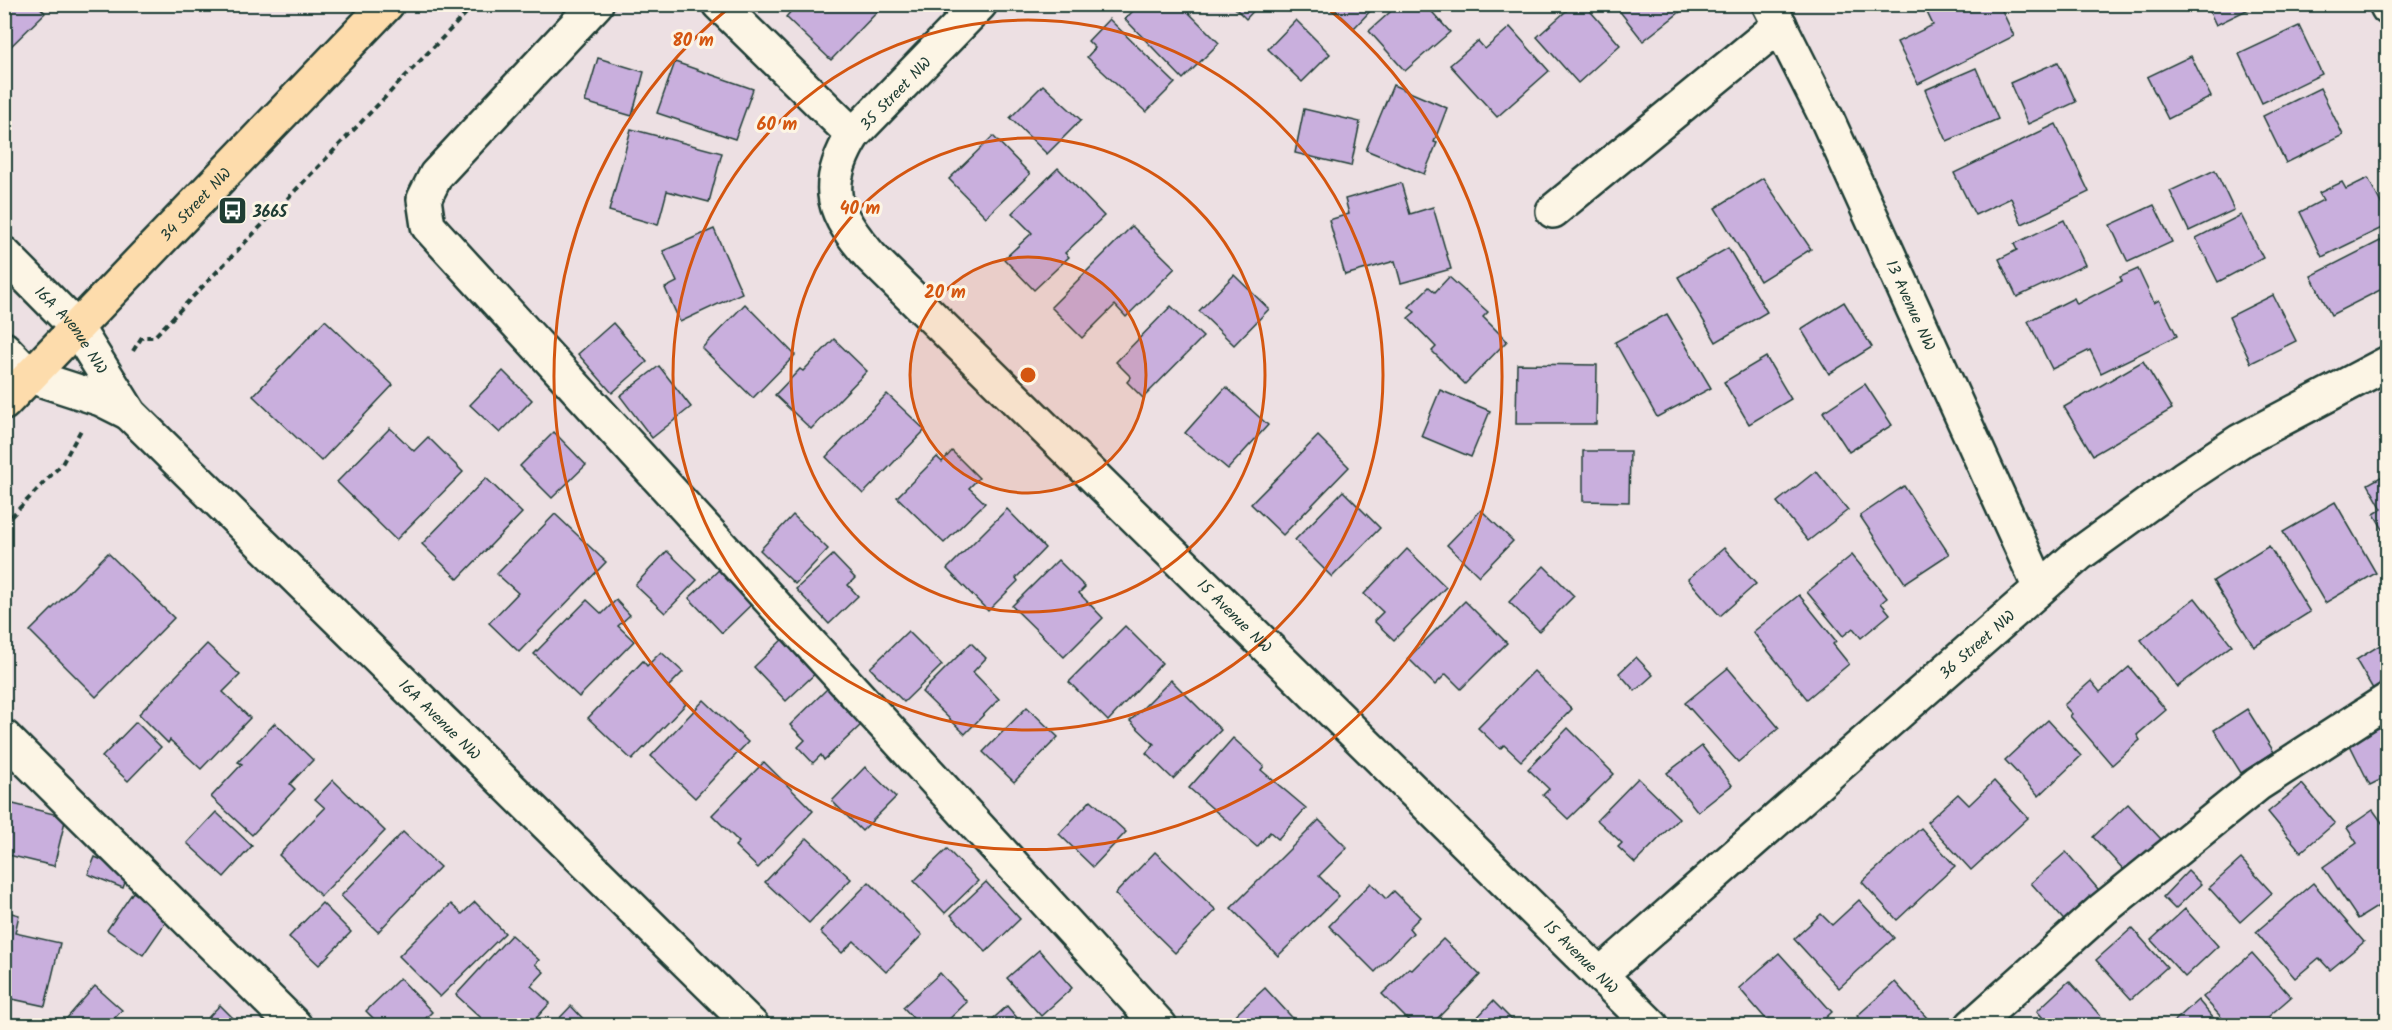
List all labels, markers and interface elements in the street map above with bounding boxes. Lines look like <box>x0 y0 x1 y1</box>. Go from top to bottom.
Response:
text: 80 m <box>672 27 714 56</box>
street label: 35 Street NW <box>854 51 938 137</box>
text: 60 m <box>757 111 798 140</box>
street label: 34 Street NW <box>154 162 238 248</box>
bus stop icon: 3665 <box>216 195 248 227</box>
text: 40 m <box>840 195 881 224</box>
place label: 3665 <box>252 200 289 225</box>
street label: 13 Avenue NW <box>1879 256 1942 355</box>
text: 20 m <box>924 279 966 308</box>
street label: 16A Avenue NW <box>28 281 113 379</box>
centre of rings <box>1018 365 1038 385</box>
street label: 15 Avenue NW <box>1191 574 1277 660</box>
street label: 36 Street NW <box>1934 604 2022 686</box>
street label: 16A Avenue NW <box>392 674 486 767</box>
street label: 15 Avenue NW <box>1537 915 1624 1000</box>

